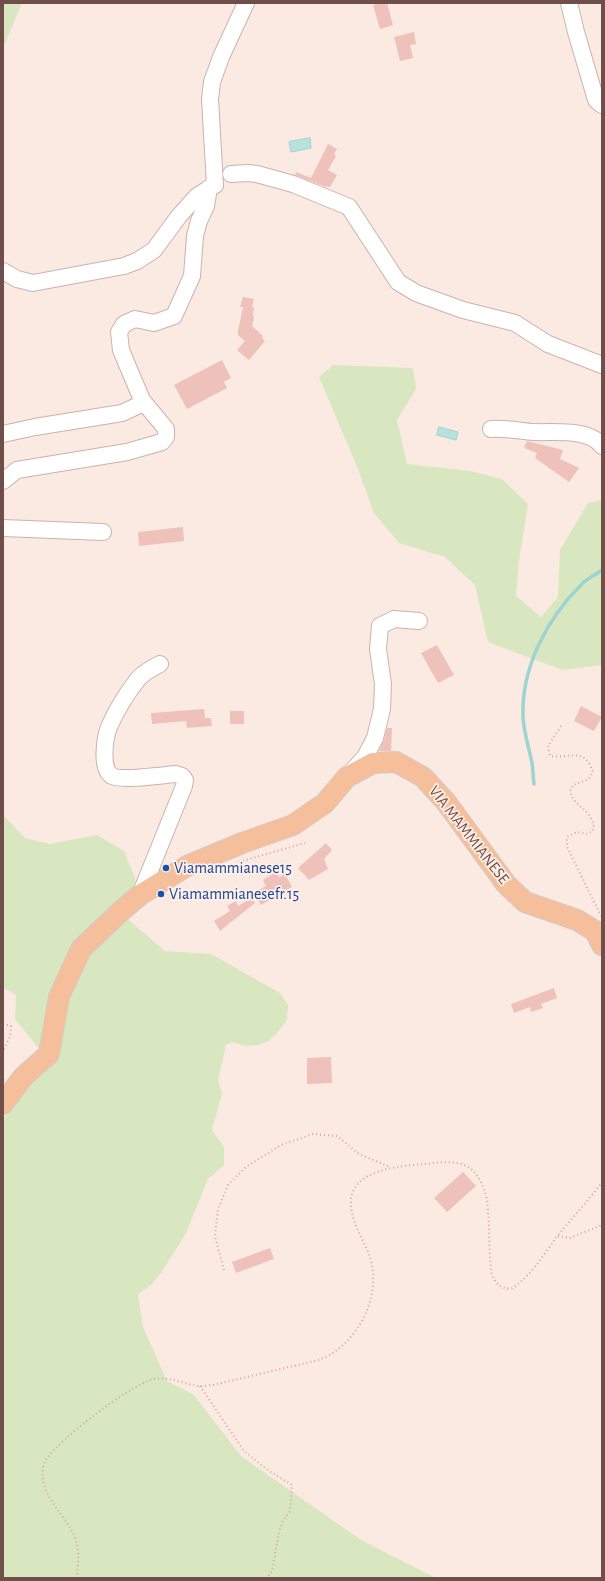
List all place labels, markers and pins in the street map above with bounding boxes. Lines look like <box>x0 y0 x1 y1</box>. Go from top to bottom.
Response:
place label: Viamammianese15 <box>174 858 292 878</box>
marker: Viamammianese15 <box>161 863 171 873</box>
place label: Viamammianesefr.15 <box>169 884 299 904</box>
marker: Viamammianesefr.15 <box>156 889 166 899</box>

